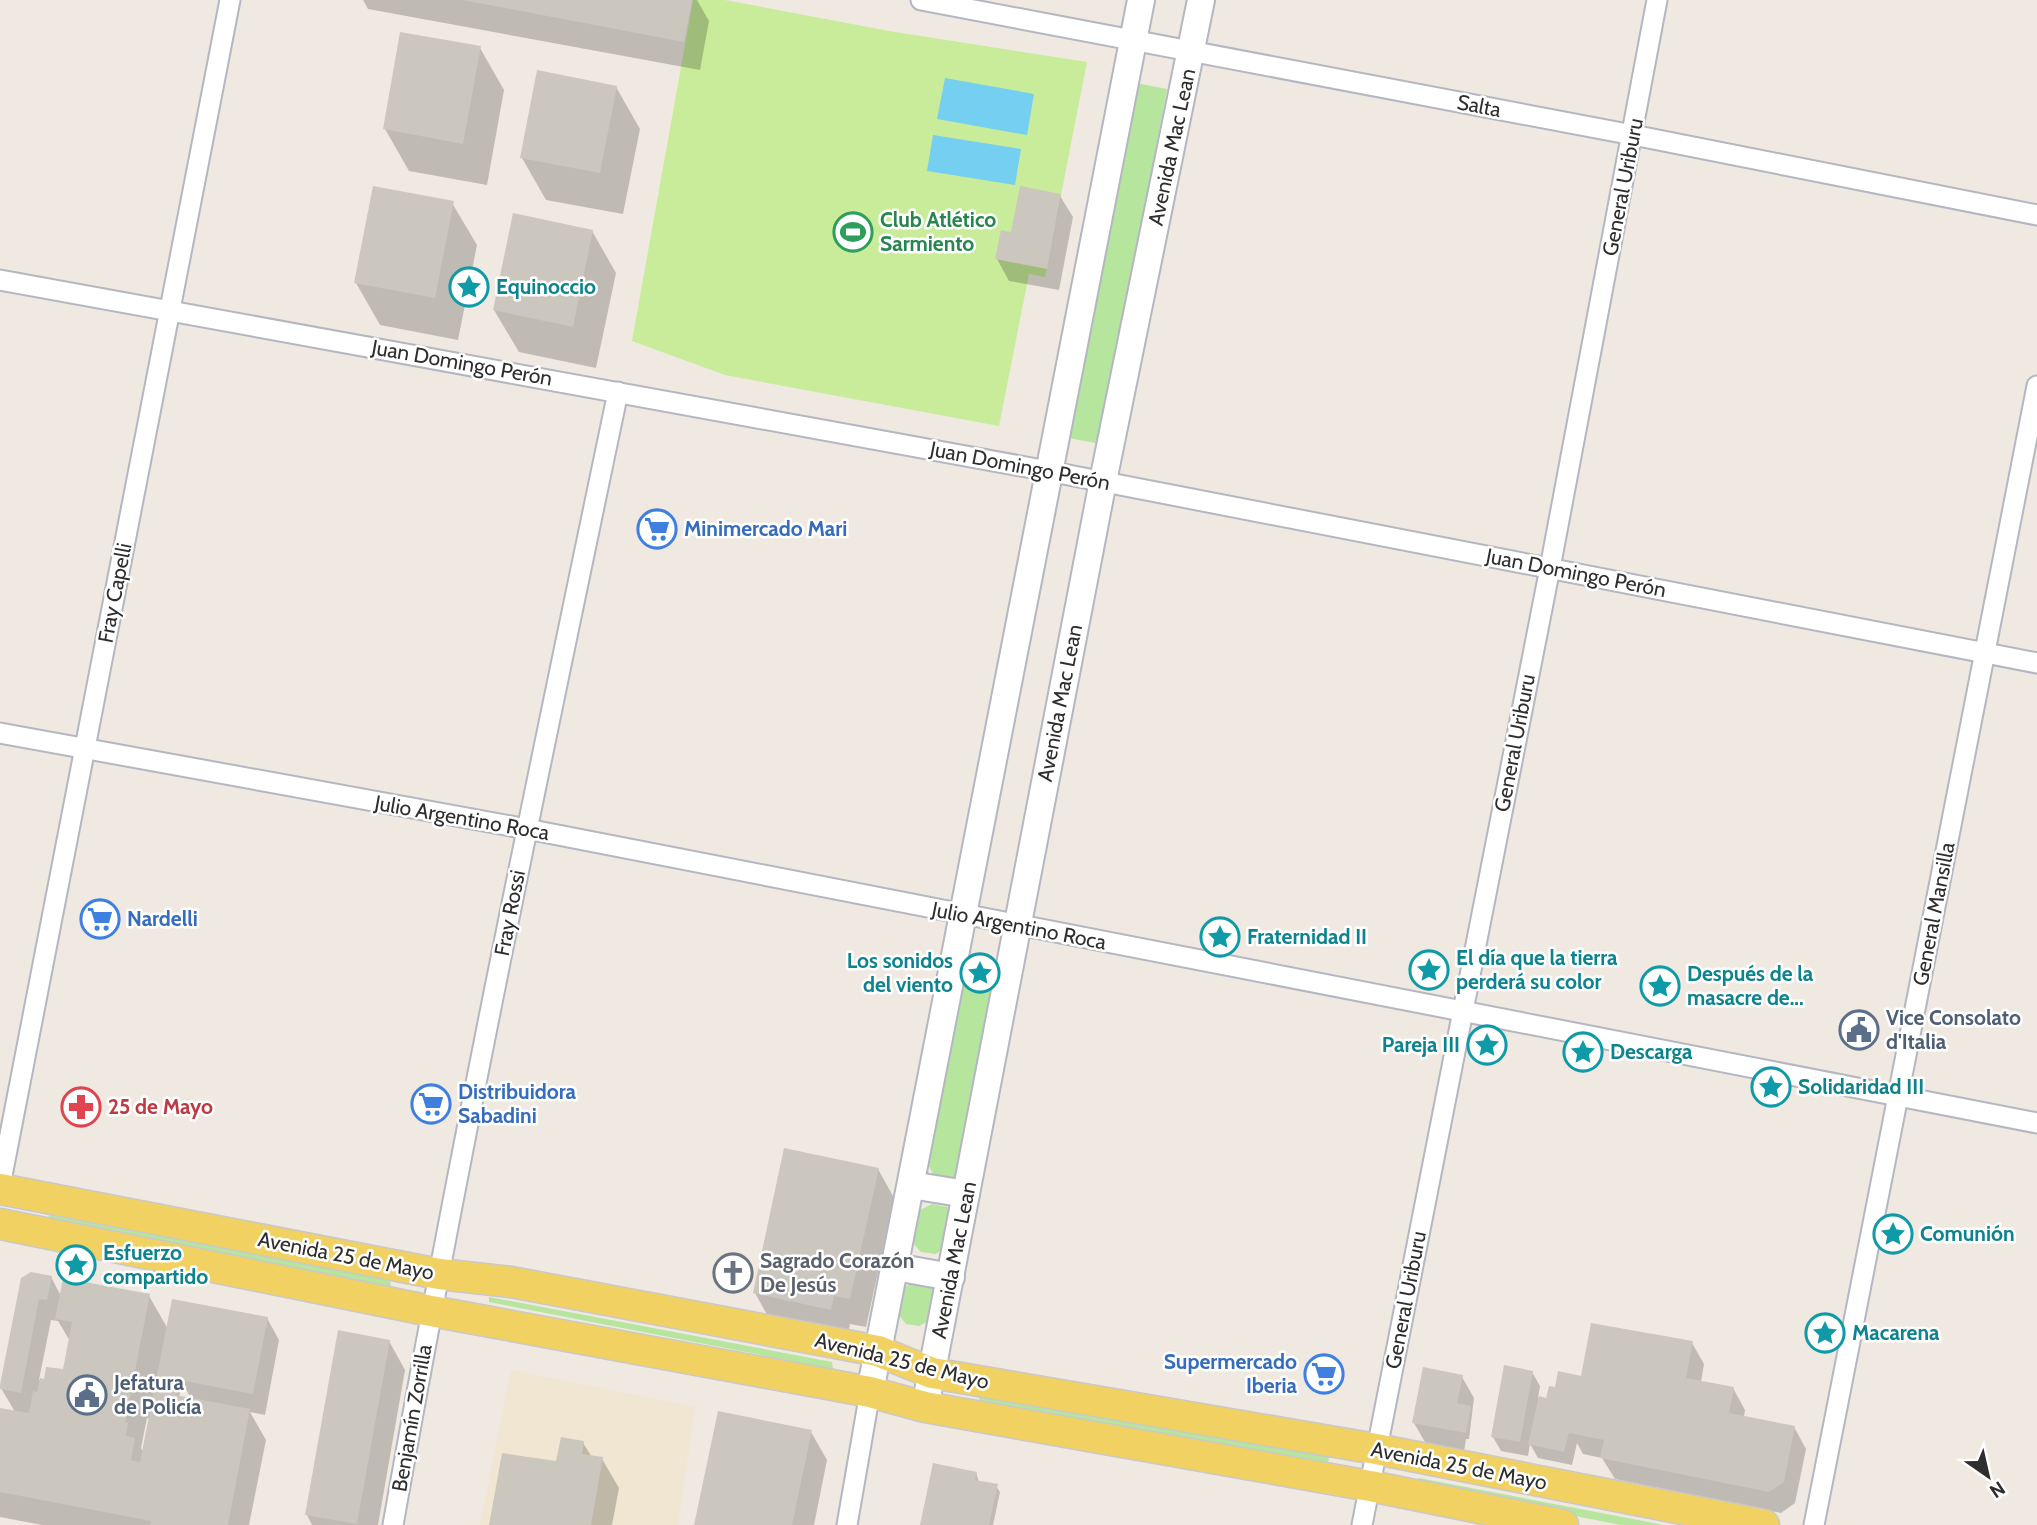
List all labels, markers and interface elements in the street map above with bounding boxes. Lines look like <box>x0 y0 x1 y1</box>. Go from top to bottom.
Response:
street label: Avenida Mac Lean <box>1143 66 1200 228</box>
street label: Salta <box>1455 89 1503 122</box>
street label: General Uriburu <box>1597 116 1648 258</box>
place label: Club Atlético Sarmiento <box>880 207 996 256</box>
sports icon: Club Atlético Sarmiento <box>832 211 874 253</box>
place icon: Equinoccio <box>448 266 490 308</box>
place label: Equinoccio <box>496 274 596 299</box>
street label: Juan Domingo Perón <box>369 334 554 391</box>
street label: Juan Domingo Perón <box>927 436 1112 495</box>
supermarket icon: Minimercado Mari <box>636 508 678 550</box>
place label: Minimercado Mari <box>684 516 847 541</box>
street label: Fray Capelli <box>93 541 136 645</box>
street label: Juan Domingo Perón <box>1483 543 1668 602</box>
street label: Avenida Mac Lean <box>1032 622 1087 784</box>
street label: General Uriburu <box>1489 672 1540 814</box>
street label: Julio Argentino Roca <box>372 790 551 845</box>
street label: General Mansilla <box>1907 840 1960 988</box>
street label: Fray Rossi <box>489 868 530 958</box>
street label: Julio Argentino Roca <box>929 896 1108 955</box>
supermarket icon: Nardelli <box>79 898 121 940</box>
place label: Nardelli <box>127 906 198 931</box>
place icon: Fraternidad II <box>1199 916 1241 958</box>
place label: Fraternidad II <box>1247 924 1367 949</box>
place label: El día que la tierra perderá su color <box>1456 945 1618 994</box>
place label: Los sonidos del viento <box>847 948 953 997</box>
place icon: El día que la tierra perderá su color <box>1408 949 1450 991</box>
place icon: Los sonidos del viento <box>959 952 1001 994</box>
place label: Después de la masacre de... <box>1687 961 1814 1010</box>
place icon: Después de la masacre de... <box>1639 965 1681 1007</box>
place label: Vice Consolato d'Italia <box>1886 1005 2021 1054</box>
public building icon: Vice Consolato d'Italia <box>1838 1009 1880 1051</box>
place icon: Pareja III <box>1466 1024 1508 1066</box>
place icon: Descarga <box>1562 1031 1604 1073</box>
place label: Pareja III <box>1382 1032 1460 1057</box>
place label: Descarga <box>1610 1039 1693 1064</box>
place icon: Solidaridad III <box>1750 1066 1792 1108</box>
place label: Solidaridad III <box>1798 1074 1924 1099</box>
place label: Distribuidora Sabadini <box>458 1079 576 1128</box>
supermarket icon: Distribuidora Sabadini <box>410 1083 452 1125</box>
pharmacy icon: 25 de Mayo <box>60 1086 102 1128</box>
place label: 25 de Mayo <box>108 1094 213 1119</box>
street label: Avenida Mac Lean <box>926 1179 981 1341</box>
place icon: Comunión <box>1872 1213 1914 1255</box>
place label: Comunión <box>1920 1221 2015 1246</box>
street label: Avenida 25 de Mayo <box>256 1226 436 1285</box>
street label: General Uriburu <box>1380 1229 1431 1371</box>
place label: Esfuerzo compartido <box>103 1240 208 1289</box>
place icon: Esfuerzo compartido <box>55 1244 97 1286</box>
place label: Sagrado Corazón De Jesús <box>760 1248 914 1297</box>
church icon: Sagrado Corazón De Jesús <box>712 1252 754 1294</box>
place icon: Macarena <box>1804 1312 1846 1354</box>
place label: Macarena <box>1852 1320 1940 1345</box>
street label: Avenida 25 de Mayo <box>812 1327 992 1394</box>
street label: Benjamín Zorrilla <box>386 1342 438 1494</box>
place label: Supermercado Iberia <box>1164 1349 1298 1398</box>
supermarket icon: Supermercado Iberia <box>1303 1353 1345 1395</box>
place label: Jefatura de Policía <box>113 1370 202 1419</box>
public building icon: Jefatura de Policía <box>66 1374 108 1416</box>
street label: Avenida 25 de Mayo <box>1369 1436 1549 1495</box>
north arrow <box>1953 1441 2023 1511</box>
text: N <box>1985 1476 2009 1503</box>

